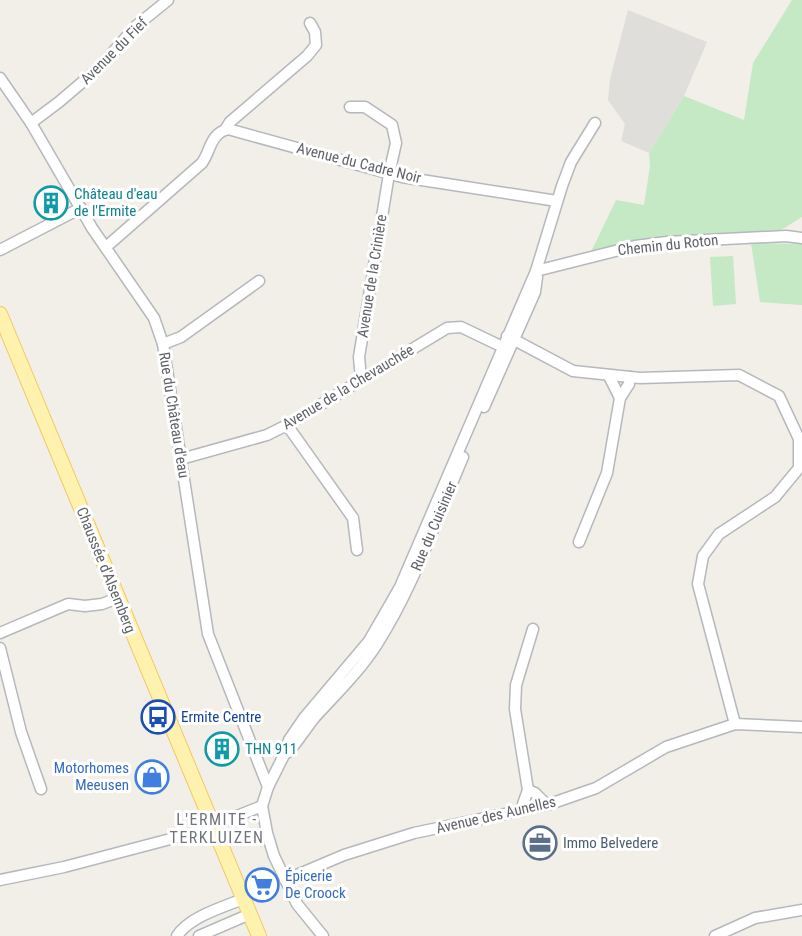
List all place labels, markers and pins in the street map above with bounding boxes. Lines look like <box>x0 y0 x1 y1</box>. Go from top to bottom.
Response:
building icon: Château d'eau de l'Ermite <box>33 185 69 221</box>
place label: Château d'eau de l'Ermite <box>74 185 157 220</box>
bus stop icon: Ermite Centre <box>140 699 176 735</box>
place label: Ermite Centre <box>181 708 261 726</box>
building icon: THN 911 <box>204 731 240 767</box>
place label: THN 911 <box>245 740 297 758</box>
place label: Motorhomes Meeusen <box>54 759 129 794</box>
shop icon: Motorhomes Meeusen <box>134 759 170 795</box>
office icon: Immo Belvedere <box>522 825 558 861</box>
place label: Immo Belvedere <box>563 834 658 852</box>
supermarket icon: Épicerie De Croock <box>244 867 280 903</box>
place label: Épicerie De Croock <box>285 867 346 902</box>

